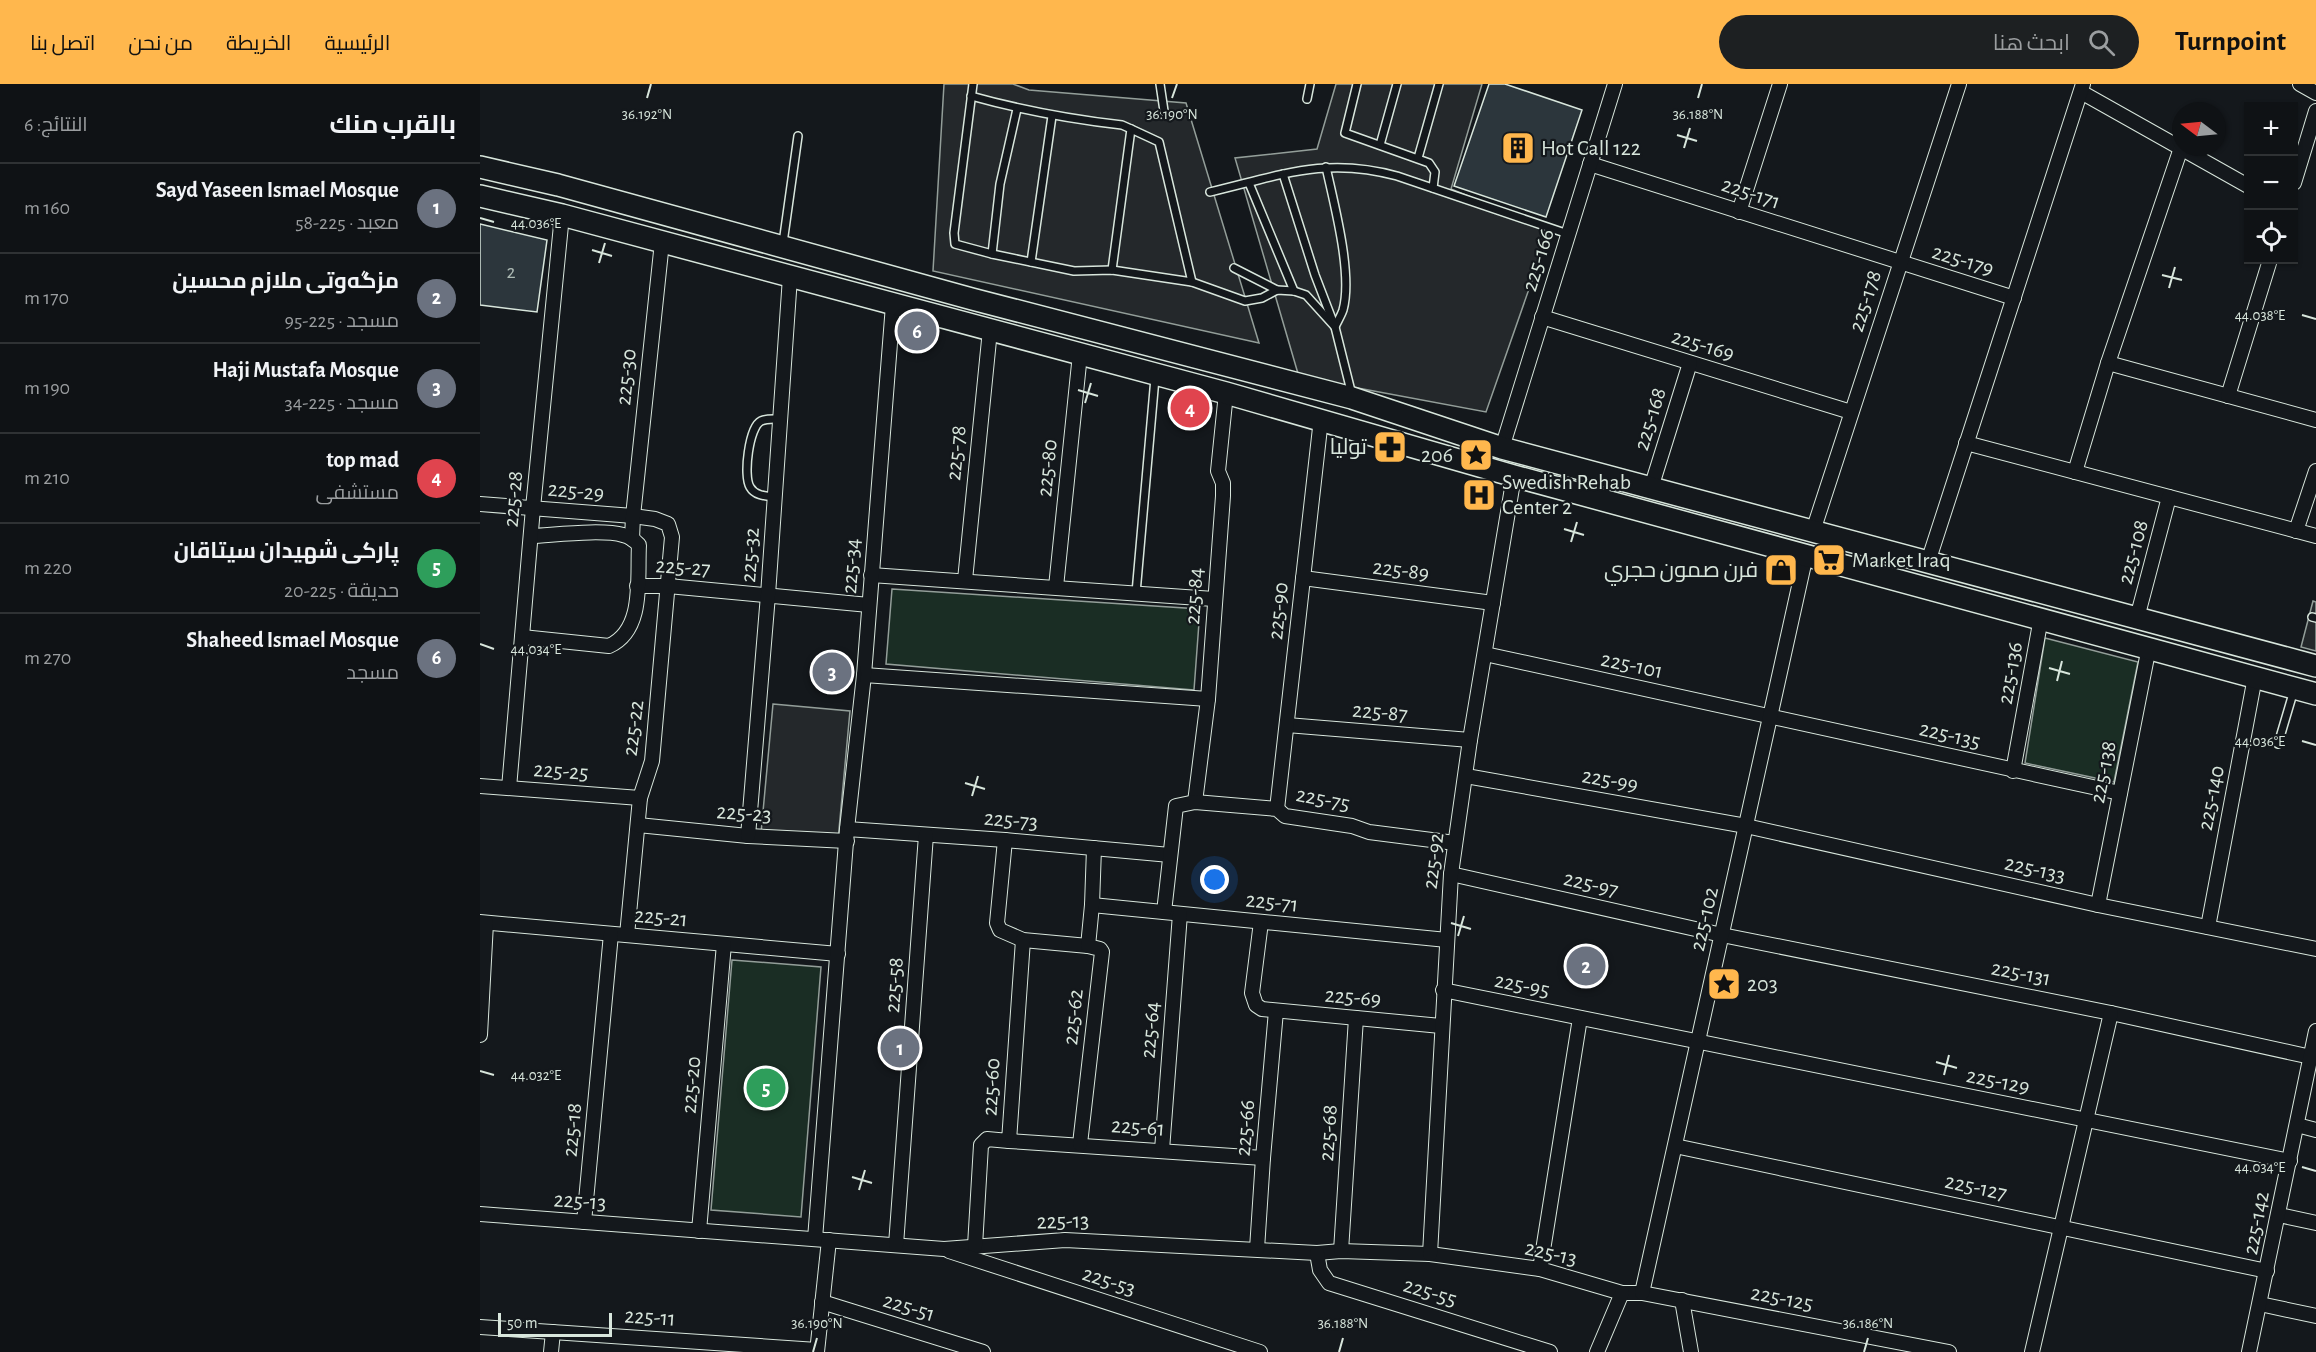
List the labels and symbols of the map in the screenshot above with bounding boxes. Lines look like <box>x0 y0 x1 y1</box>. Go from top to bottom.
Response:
north arrow <box>2172 102 2226 156</box>
text: 36.192°N <box>622 107 672 122</box>
text: 36.190°N <box>1146 107 1198 122</box>
text: 36.188°N <box>1673 107 1723 122</box>
building icon: Hot Call 122 <box>1500 130 1536 166</box>
place label: Hot Call 122 <box>1541 137 1641 159</box>
street label: 225-171 <box>1719 173 1783 213</box>
text: 44.036°E <box>511 216 561 231</box>
street label: 225-166 <box>1518 226 1558 294</box>
street label: 225-179 <box>1930 240 1996 280</box>
house number: 2 <box>506 262 516 282</box>
street label: 225-178 <box>1845 268 1885 334</box>
pin: 6 <box>898 308 936 354</box>
text: 44.038°E <box>2235 308 2285 323</box>
street label: 225-169 <box>1669 325 1737 365</box>
street label: 225-30 <box>612 348 640 406</box>
street label: 225-168 <box>1630 385 1670 453</box>
pin: 4 <box>1170 386 1210 430</box>
street label: 225-78 <box>942 424 970 482</box>
pharmacy icon: تولیا <box>1372 429 1408 465</box>
place label: تولیا <box>1329 436 1367 459</box>
place icon: 206 <box>1458 437 1494 473</box>
street label: 225-80 <box>1033 438 1061 498</box>
place label: 206 <box>1421 444 1453 466</box>
street label: 225-28 <box>500 470 526 528</box>
place label: Swedish Rehab Center 2 <box>1502 471 1631 518</box>
hospital icon: Swedish Rehab Center 2 <box>1461 477 1497 513</box>
street label: 225-29 <box>547 478 605 504</box>
street label: 225-108 <box>2114 517 2152 587</box>
street label: 225-32 <box>737 527 763 583</box>
street label: 225-34 <box>838 537 864 595</box>
supermarket icon: Market Iraq <box>1811 542 1847 578</box>
place label: Market Iraq <box>1852 549 1951 571</box>
shop icon: فرن صمون حجري <box>1763 552 1799 588</box>
street label: 225-27 <box>655 554 711 580</box>
street label: 225-89 <box>1371 556 1431 584</box>
place label: فرن صمون حجري <box>1604 559 1758 586</box>
street label: 225-84 <box>1181 567 1207 625</box>
street label: 225-90 <box>1264 581 1292 641</box>
street label: 225-136 <box>1994 640 2026 706</box>
text: 44.034°E <box>511 642 561 657</box>
street label: 225-101 <box>1599 648 1665 682</box>
pin: 3 <box>812 650 852 694</box>
street label: 225-22 <box>619 699 647 757</box>
street label: 225-87 <box>1351 699 1409 725</box>
street label: 225-135 <box>1917 717 1983 753</box>
text: 44.036°E <box>2235 734 2285 749</box>
street label: 225-138 <box>2086 739 2120 805</box>
street label: 225-25 <box>533 758 589 784</box>
street label: 225-99 <box>1580 764 1640 796</box>
street label: 225-140 <box>2194 764 2228 832</box>
street label: 225-75 <box>1294 783 1352 815</box>
street label: 225-23 <box>716 800 772 826</box>
street label: 225-73 <box>983 807 1039 833</box>
street label: 225-92 <box>1419 832 1447 890</box>
street label: 225-133 <box>2002 851 2068 887</box>
your location <box>1200 865 1229 894</box>
street label: 225-97 <box>1561 867 1621 901</box>
street label: 225-102 <box>1686 885 1722 953</box>
street label: 225-71 <box>1245 888 1299 916</box>
street label: 225-21 <box>633 904 689 930</box>
pin: 2 <box>1566 944 1606 988</box>
street label: 225-58 <box>881 956 907 1014</box>
street label: 225-131 <box>1989 956 2053 990</box>
place icon: 203 <box>1706 966 1742 1002</box>
street label: 225-95 <box>1493 969 1551 1001</box>
place label: 203 <box>1747 973 1778 995</box>
street label: 225-69 <box>1324 984 1382 1010</box>
street label: 225-62 <box>1059 988 1087 1046</box>
street label: 225-64 <box>1137 1001 1163 1059</box>
pin: 1 <box>880 1026 920 1070</box>
street label: 225-20 <box>678 1055 704 1115</box>
street label: 225-60 <box>978 1057 1004 1117</box>
street label: 225-129 <box>1965 1064 2031 1098</box>
pin: 5 <box>746 1066 786 1110</box>
text: 44.032°E <box>511 1068 561 1083</box>
street label: 225-66 <box>1232 1099 1258 1157</box>
street label: 225-18 <box>559 1102 585 1158</box>
street label: 225-68 <box>1315 1104 1341 1162</box>
street label: 225-61 <box>1110 1114 1166 1140</box>
text: 44.034°E <box>2235 1160 2285 1175</box>
street label: 225-127 <box>1943 1170 2009 1204</box>
street label: 225-13 <box>553 1188 607 1214</box>
street label: 225-142 <box>2239 1189 2273 1257</box>
street label: 225-13 <box>1037 1210 1089 1232</box>
street label: 225-13 <box>1523 1236 1579 1270</box>
street label: 225-53 <box>1080 1262 1138 1300</box>
street label: 225-55 <box>1401 1274 1459 1310</box>
street label: 225-125 <box>1749 1281 1815 1315</box>
street label: 225-51 <box>881 1289 937 1325</box>
street label: 225-11 <box>624 1304 676 1330</box>
scale bar <box>498 1310 612 1338</box>
text: 36.190°N <box>791 1316 843 1331</box>
text: 36.188°N <box>1318 1316 1368 1331</box>
text: 36.186°N <box>1843 1316 1893 1331</box>

